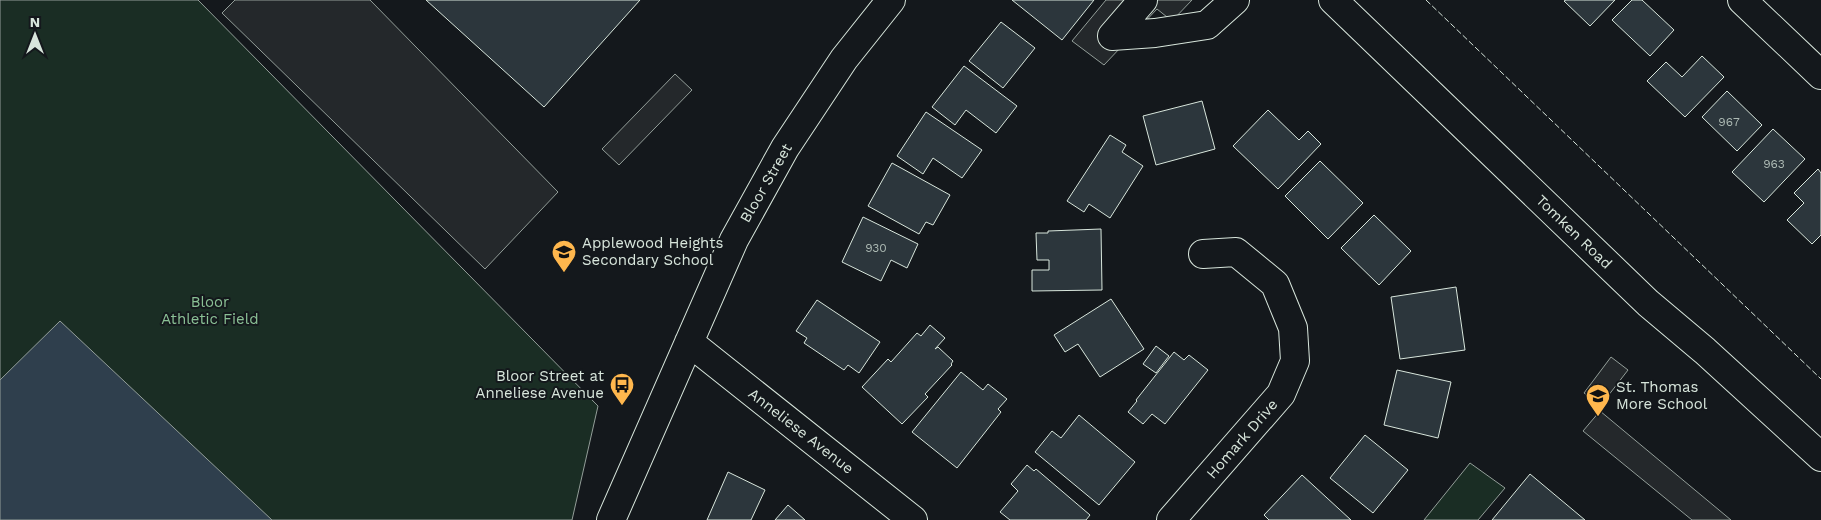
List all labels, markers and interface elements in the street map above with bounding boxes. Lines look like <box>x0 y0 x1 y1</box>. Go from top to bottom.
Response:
north arrow <box>10 10 60 60</box>
text: N <box>30 14 40 30</box>
house number: 967 <box>1718 115 1740 129</box>
street label: Bloor Street <box>736 140 796 226</box>
house number: 963 <box>1763 157 1785 171</box>
street label: Tomken Road <box>1532 191 1616 273</box>
place label: Applewood Heights Secondary School <box>582 234 724 269</box>
school or university icon: Applewood Heights Secondary School <box>551 239 577 273</box>
house number: 930 <box>865 241 887 255</box>
park label: Bloor Athletic Field <box>161 293 259 328</box>
place label: Bloor Street at Anneliese Avenue <box>476 367 605 402</box>
bus stop icon: Bloor Street at Anneliese Avenue <box>609 372 635 406</box>
place label: St. Thomas More School <box>1616 378 1708 413</box>
school or university icon: St. Thomas More School <box>1585 383 1611 417</box>
street label: Anneliese Avenue <box>745 384 857 478</box>
street label: Homark Drive <box>1203 396 1281 482</box>

